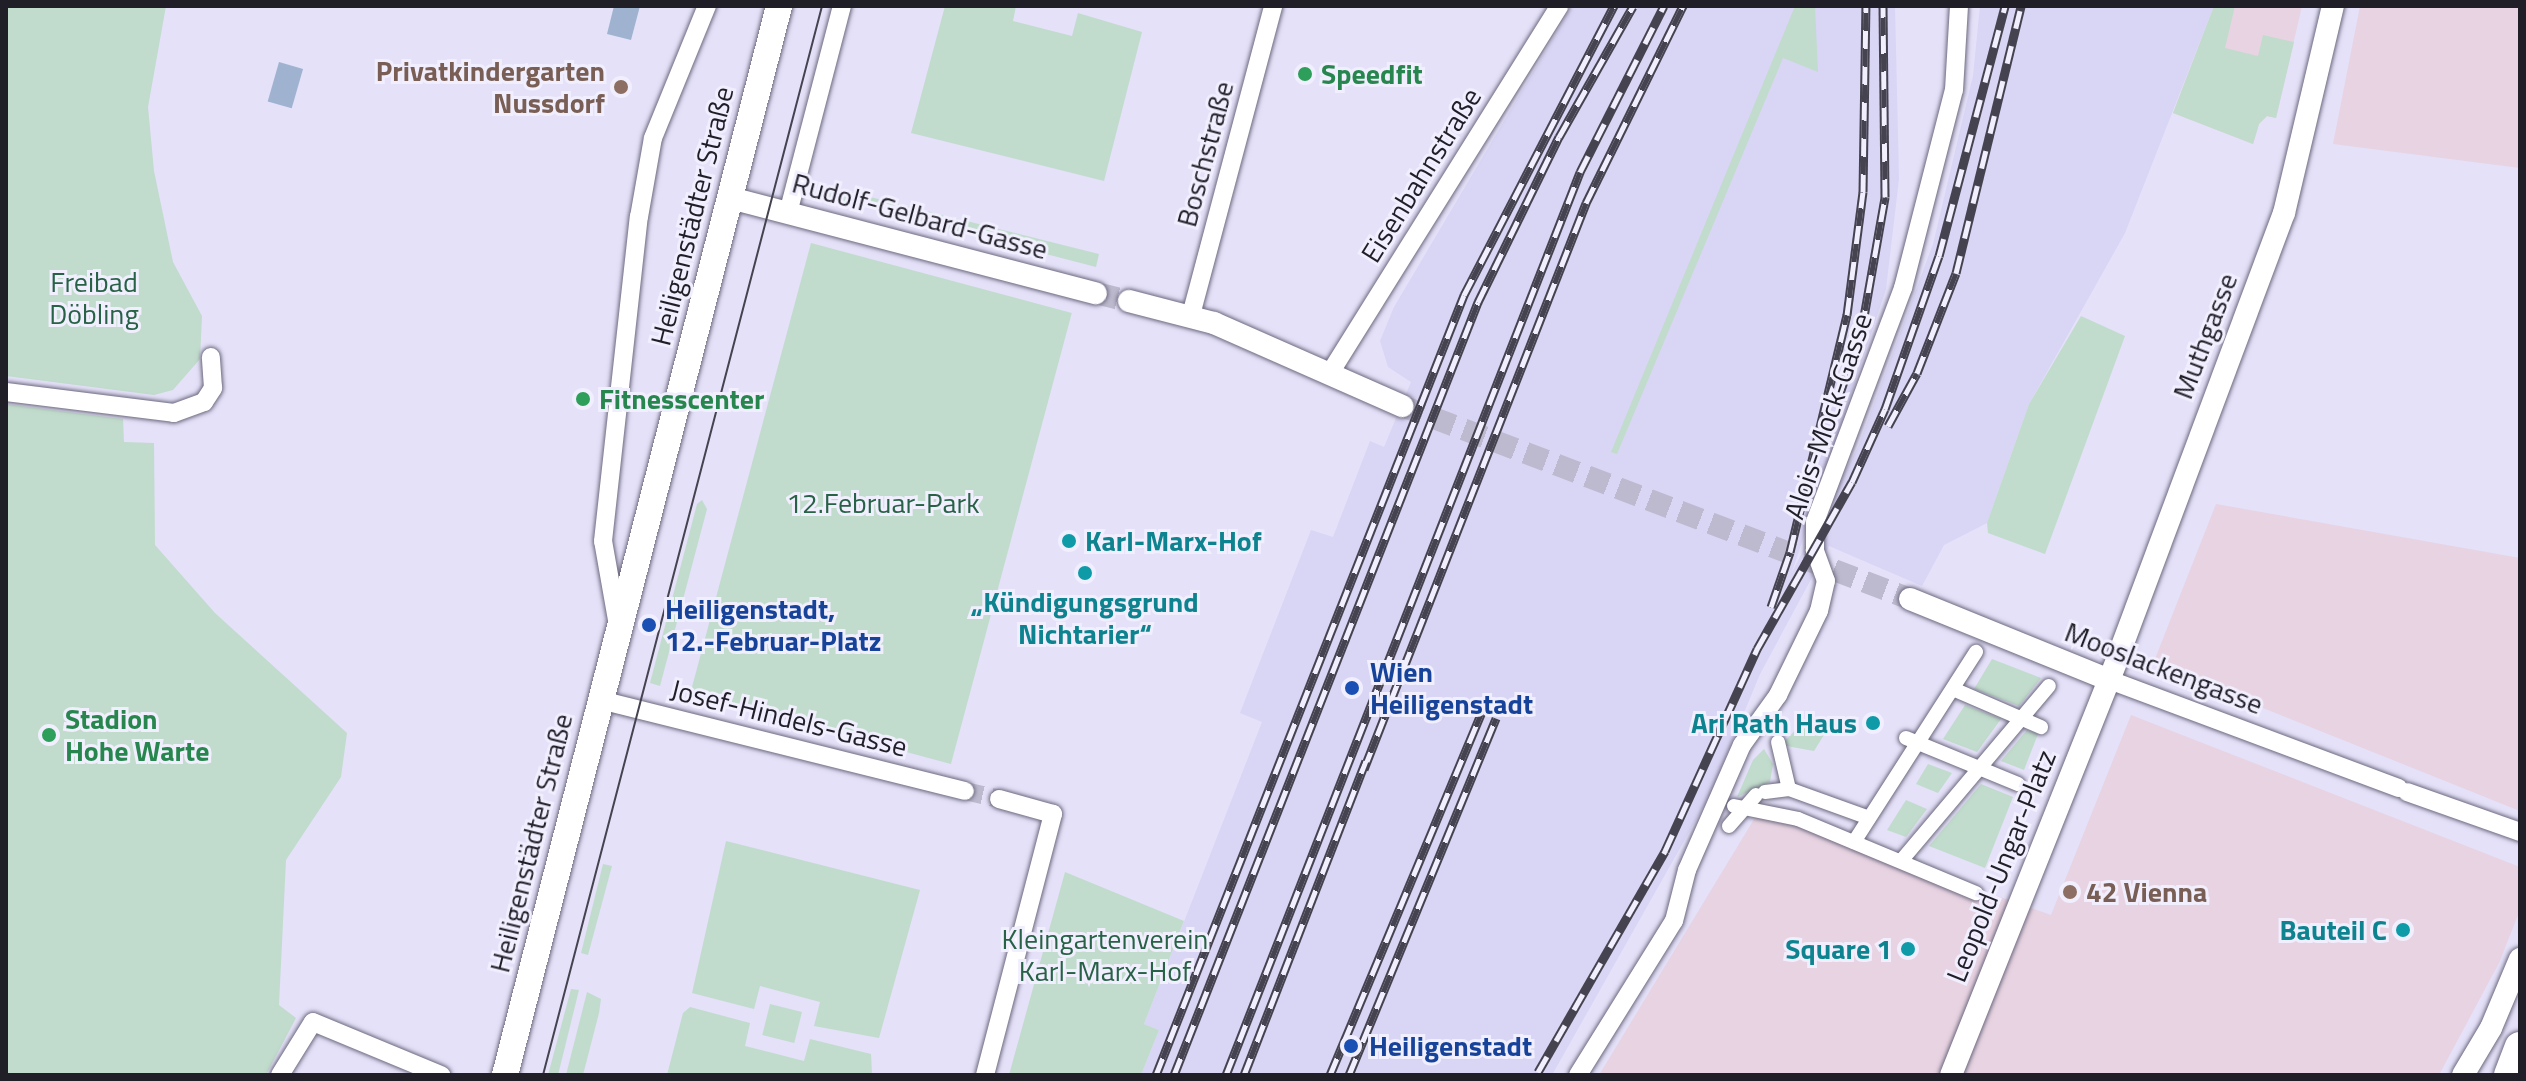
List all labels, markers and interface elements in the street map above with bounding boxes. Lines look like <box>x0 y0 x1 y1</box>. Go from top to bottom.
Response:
place label: Privatkindergarten Nussdorf <box>376 54 605 120</box>
place label: Speedfit <box>1321 57 1423 91</box>
marker: Speedfit <box>1296 65 1314 83</box>
marker: Privatkindergarten Nussdorf <box>612 78 630 96</box>
street label: Boschstraße <box>1169 78 1241 230</box>
street label: Eisenbahnstraße <box>1354 82 1488 268</box>
street label: Heiligenstädter Straße <box>644 83 740 349</box>
street label: Rudolf-Gelbard-Gasse <box>789 166 1051 266</box>
park label: Freibad Döbling <box>49 265 139 331</box>
street label: Muthgasse <box>2166 268 2244 404</box>
street label: Alois-Mock-Gasse <box>1777 309 1879 523</box>
place label: Fitnesscenter <box>599 382 765 416</box>
marker: Fitnesscenter <box>574 390 592 408</box>
park label: 12.Februar-Park <box>786 486 980 520</box>
place label: Karl-Marx-Hof <box>1085 524 1262 558</box>
marker: Karl-Marx-Hof <box>1060 532 1078 550</box>
marker: „Kündigungsgrund Nichtarier“ <box>1076 564 1094 582</box>
place label: „Kündigungsgrund Nichtarier“ <box>971 585 1199 651</box>
place label: Heiligenstadt, 12.-Februar-Platz <box>665 592 881 658</box>
street label: Mooslackengasse <box>2060 615 2268 721</box>
marker: Heiligenstadt, 12.-Februar-Platz <box>640 616 658 634</box>
place label: Wien Heiligenstadt <box>1370 655 1533 721</box>
street label: Josef-Hindels-Gasse <box>667 672 911 764</box>
marker: Wien Heiligenstadt <box>1341 677 1363 699</box>
place label: Stadion Hohe Warte <box>65 702 209 768</box>
place label: Ari Rath Haus <box>1691 706 1857 740</box>
street label: Heiligenstädter Straße <box>483 710 579 976</box>
marker: Ari Rath Haus <box>1864 714 1882 732</box>
marker: Stadion Hohe Warte <box>40 726 58 744</box>
street label: Leopold-Ungar-Platz <box>1939 745 2063 987</box>
place label: 42 Vienna <box>2086 875 2207 909</box>
marker: 42 Vienna <box>2061 883 2079 901</box>
place label: Bauteil C <box>2280 913 2387 947</box>
marker: Bauteil C <box>2394 921 2412 939</box>
park label: Kleingartenverein Karl-Marx-Hof <box>1002 922 1208 988</box>
place label: Square 1 <box>1785 932 1892 966</box>
marker: Square 1 <box>1899 940 1917 958</box>
place label: Heiligenstadt <box>1369 1029 1532 1063</box>
marker: Heiligenstadt <box>1340 1035 1362 1057</box>

